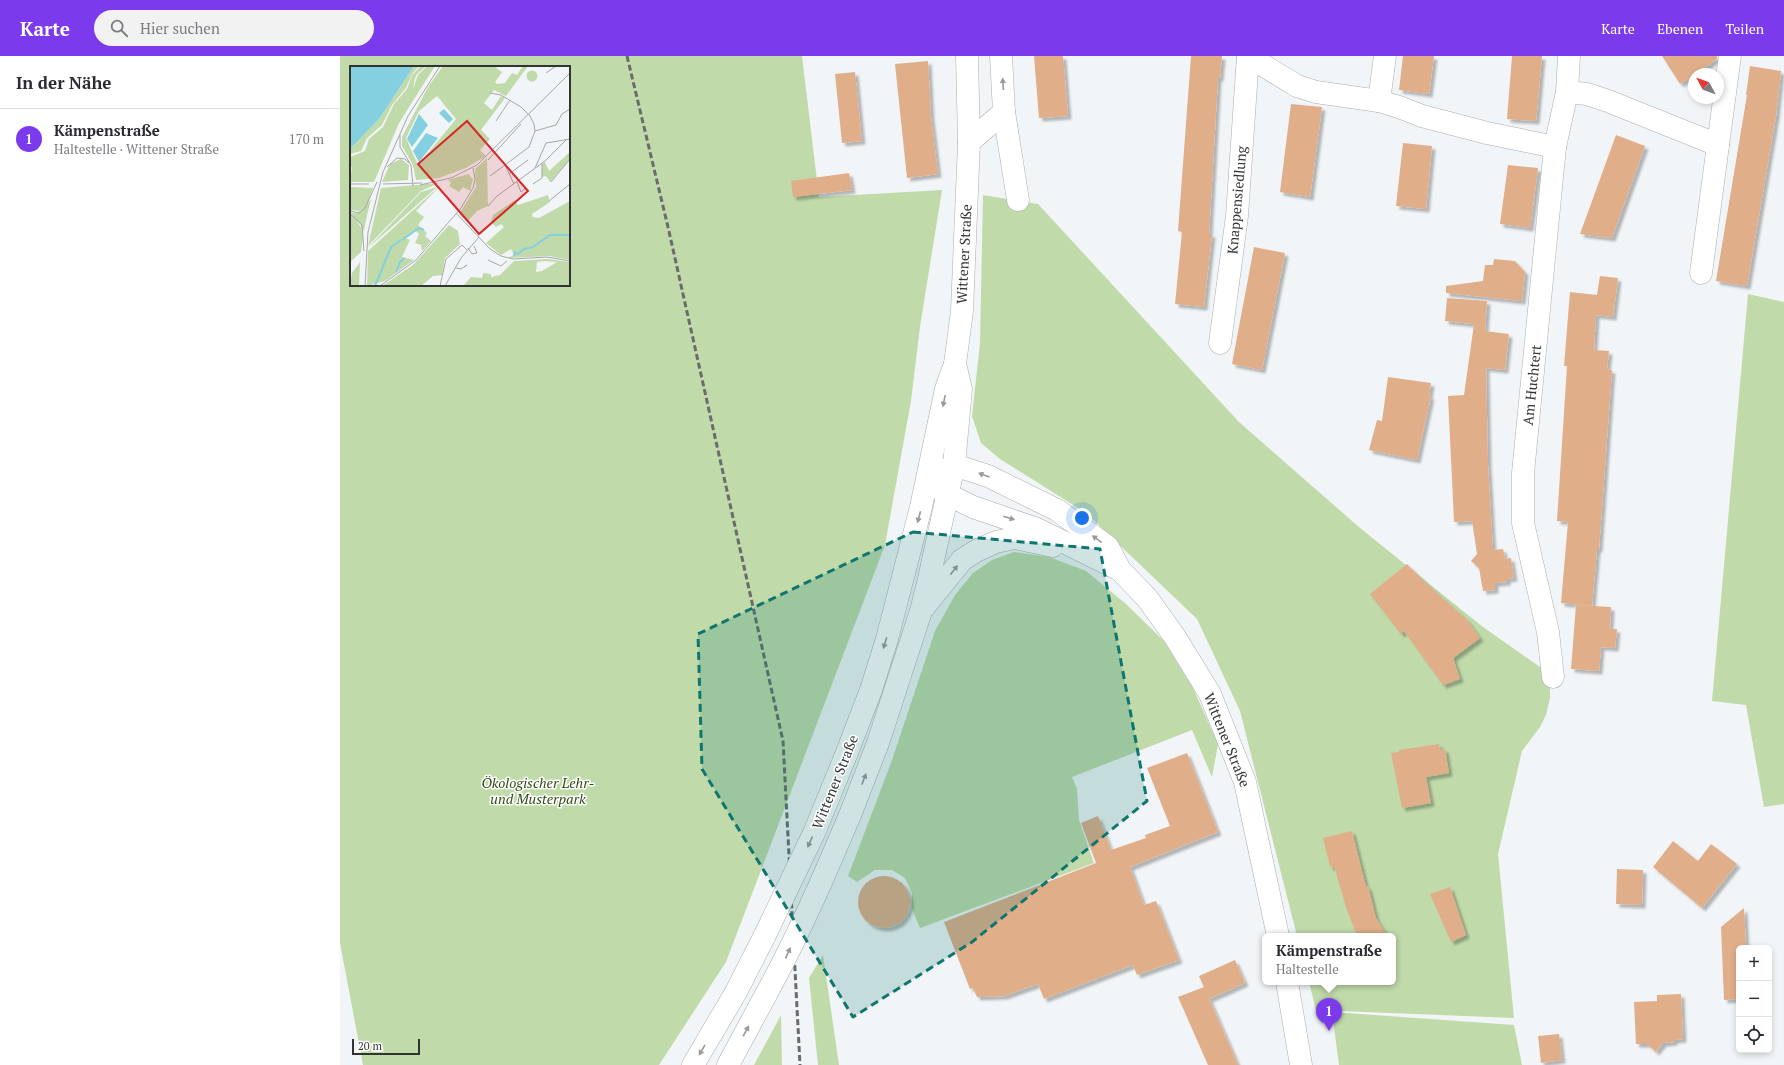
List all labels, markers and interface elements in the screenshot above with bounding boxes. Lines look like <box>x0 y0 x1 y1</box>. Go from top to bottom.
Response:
search box <box>94 10 374 46</box>
text: Karte <box>20 16 70 41</box>
icon: search <box>108 17 130 39</box>
text: Hier suchen <box>140 18 220 38</box>
text: Karte <box>1601 19 1635 38</box>
text: Ebenen <box>1657 19 1703 38</box>
text: Teilen <box>1725 19 1764 38</box>
inset map <box>350 66 570 286</box>
north arrow <box>1688 68 1724 104</box>
text: In der Nähe <box>16 71 111 94</box>
one-way arrow <box>999 78 1006 90</box>
text: Kämpenstraße <box>54 120 160 140</box>
text: 1 <box>25 130 33 148</box>
text: 170 m <box>289 130 324 148</box>
text: Haltestelle · Wittener Straße <box>54 140 219 158</box>
street label: Knappensiedlung <box>1222 144 1251 255</box>
street label: Wittener Straße <box>951 204 976 304</box>
street label: Am Huchtert <box>1518 343 1545 426</box>
one-way arrow <box>940 395 946 408</box>
one-way arrow <box>978 472 990 478</box>
your location <box>1072 508 1092 528</box>
one-way arrow <box>916 511 922 523</box>
one-way arrow <box>1004 515 1016 521</box>
one-way arrow <box>1092 536 1102 544</box>
one-way arrow <box>950 565 958 576</box>
one-way arrow <box>882 637 888 649</box>
street label: Wittener Straße <box>1200 690 1255 790</box>
street label: Wittener Straße <box>807 732 862 832</box>
park label: Ökologischer Lehr- und Musterpark <box>481 773 595 808</box>
one-way arrow <box>861 773 867 785</box>
one-way arrow <box>806 837 812 849</box>
popup <box>1262 933 1396 985</box>
text: Kämpenstraße <box>1276 940 1382 960</box>
map controls <box>1736 945 1772 1053</box>
button: + <box>1736 945 1772 981</box>
one-way arrow <box>785 947 791 959</box>
text: Haltestelle <box>1276 960 1339 978</box>
button: − <box>1736 981 1772 1017</box>
pin: 1 <box>1316 998 1342 1031</box>
button: locate <box>1736 1017 1772 1053</box>
one-way arrow <box>743 1025 750 1037</box>
scale bar <box>352 1037 420 1056</box>
text: 20 m <box>358 1039 382 1053</box>
one-way arrow <box>699 1044 706 1056</box>

